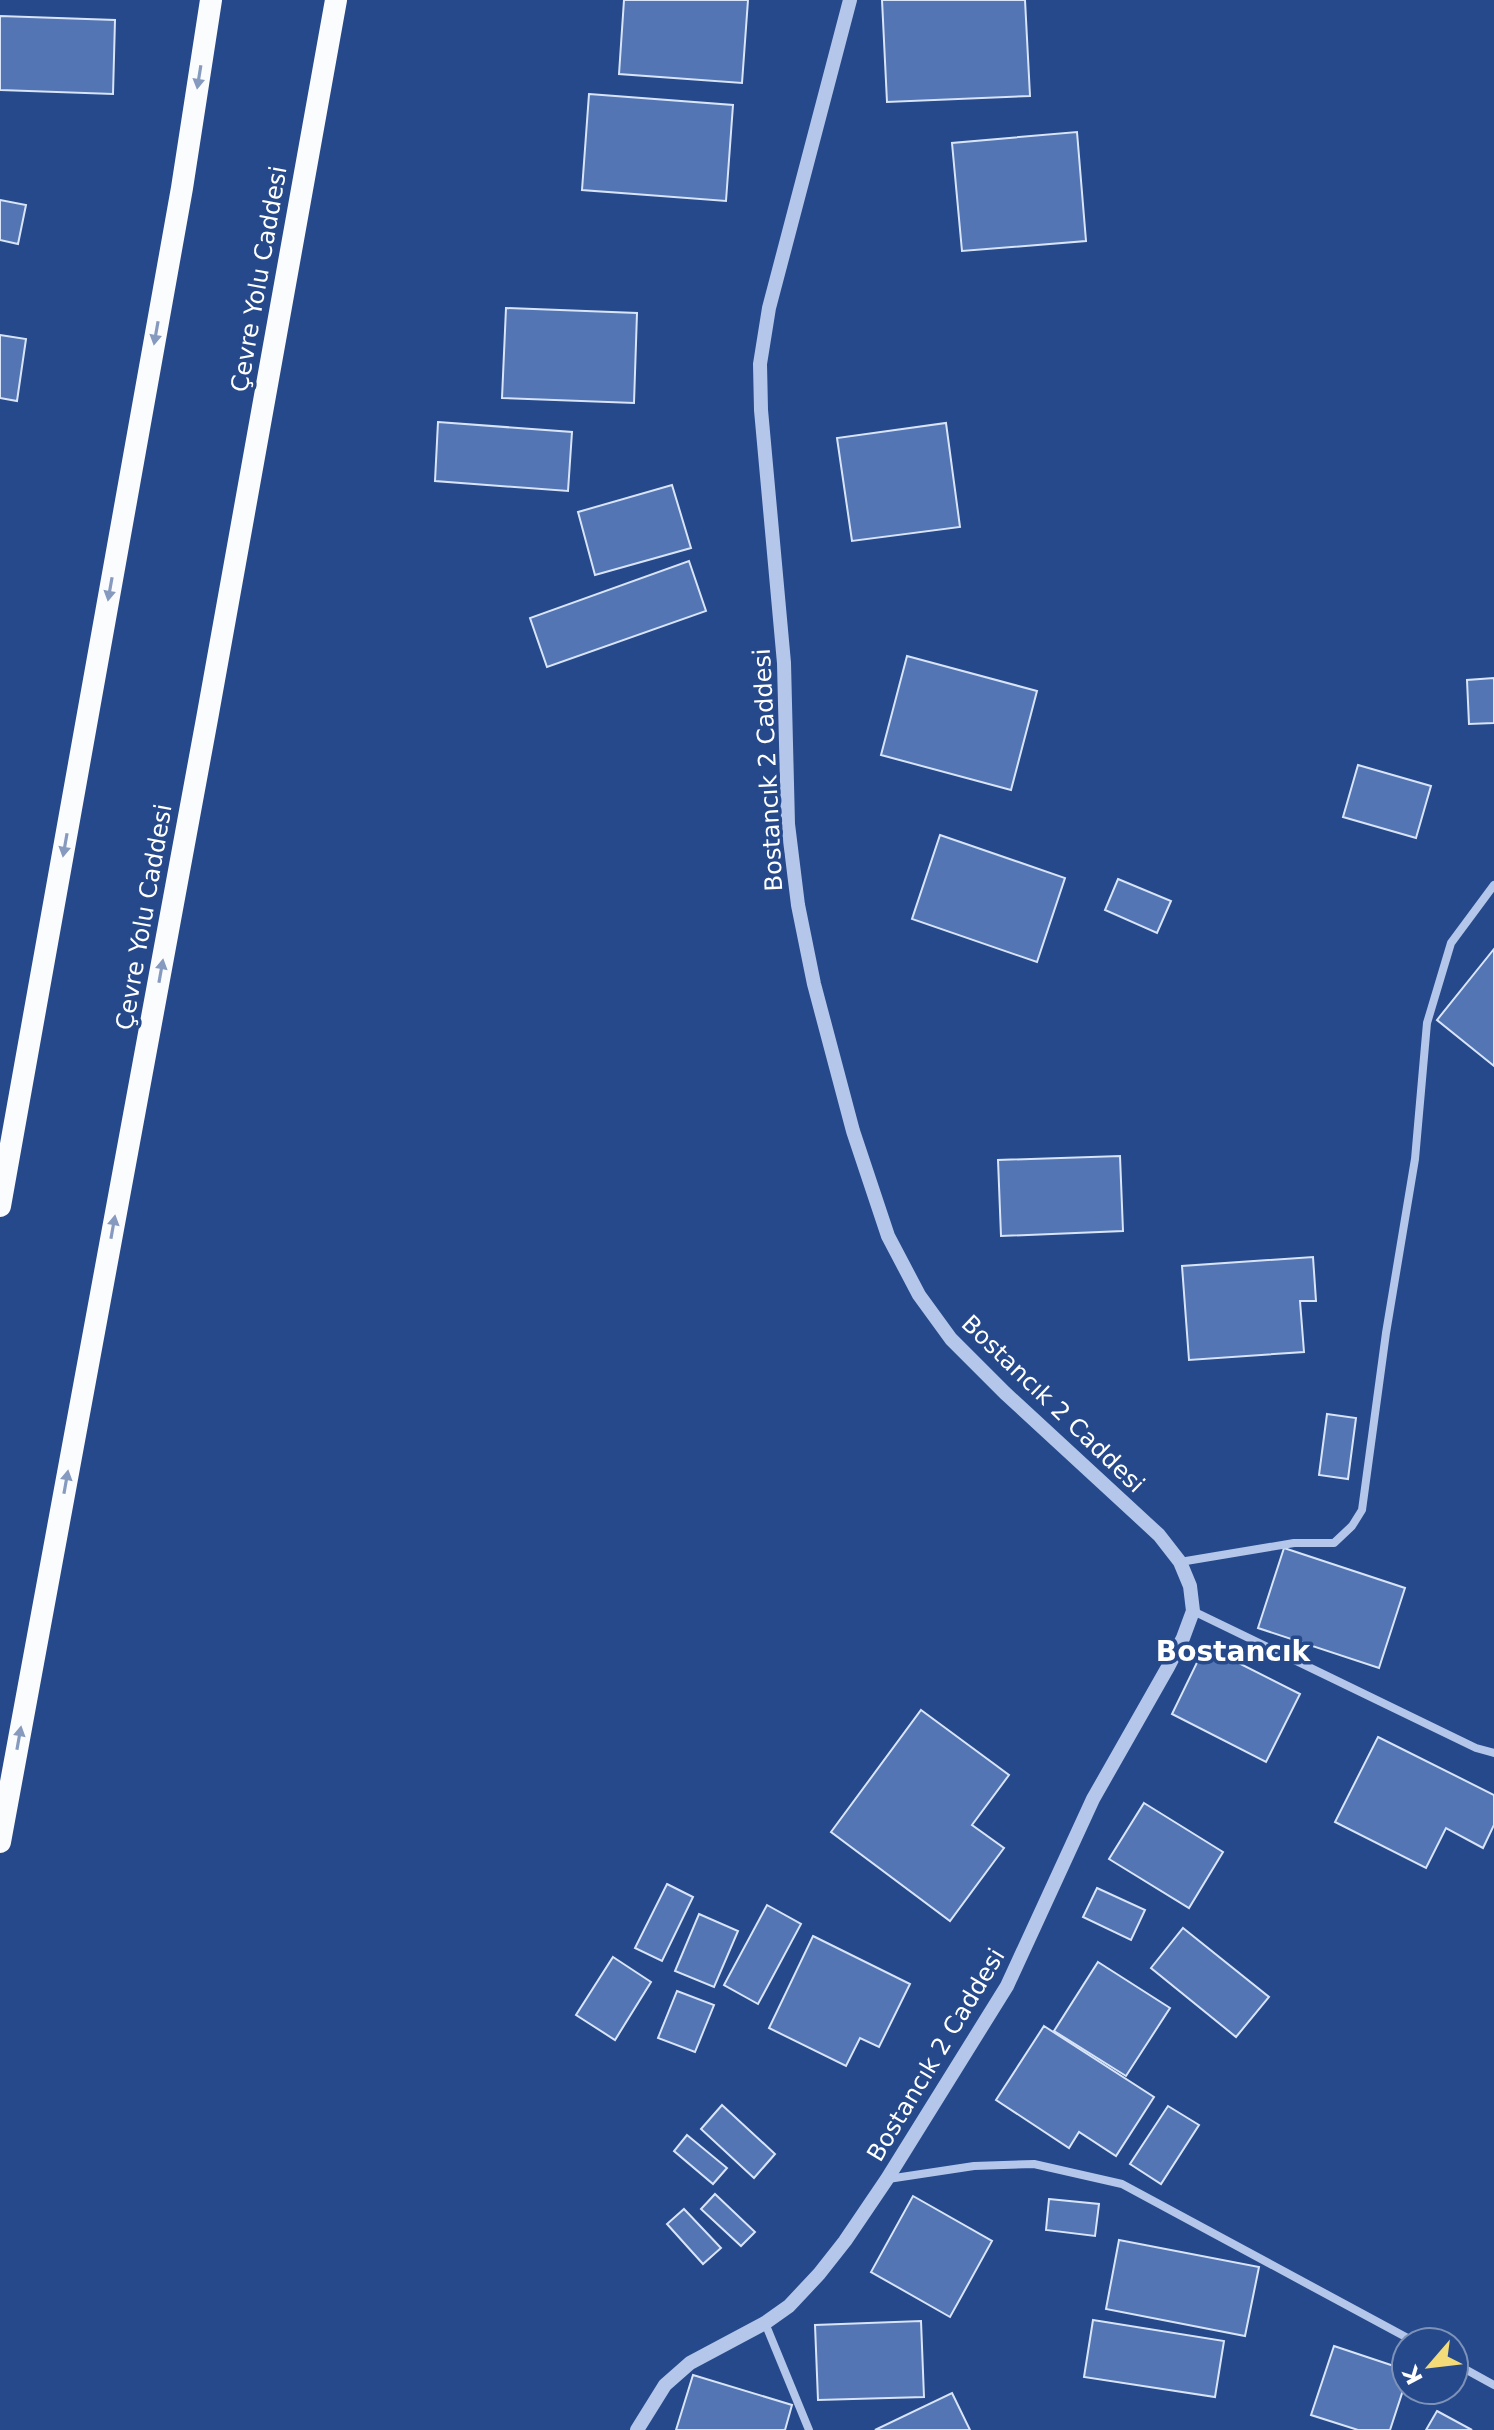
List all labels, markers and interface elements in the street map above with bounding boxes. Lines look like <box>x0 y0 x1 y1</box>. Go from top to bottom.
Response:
one-way arrow <box>192 65 205 90</box>
street label: Çevre Yolu Caddesi <box>225 164 293 394</box>
one-way arrow <box>150 321 162 346</box>
one-way arrow <box>104 577 116 602</box>
street label: Bostancık 2 Caddesi <box>748 648 788 892</box>
street label: Çevre Yolu Caddesi <box>110 802 178 1032</box>
one-way arrow <box>58 833 70 858</box>
one-way arrow <box>155 958 167 983</box>
one-way arrow <box>108 1214 120 1239</box>
street label: Bostancık 2 Caddesi <box>956 1309 1150 1499</box>
one-way arrow <box>61 1470 73 1495</box>
district label: Bostancık <box>1156 1635 1312 1668</box>
one-way arrow <box>14 1725 26 1750</box>
street label: Bostancık 2 Caddesi <box>861 1944 1011 2166</box>
north arrow <box>1390 2326 1470 2406</box>
text: K <box>1397 2361 1428 2389</box>

